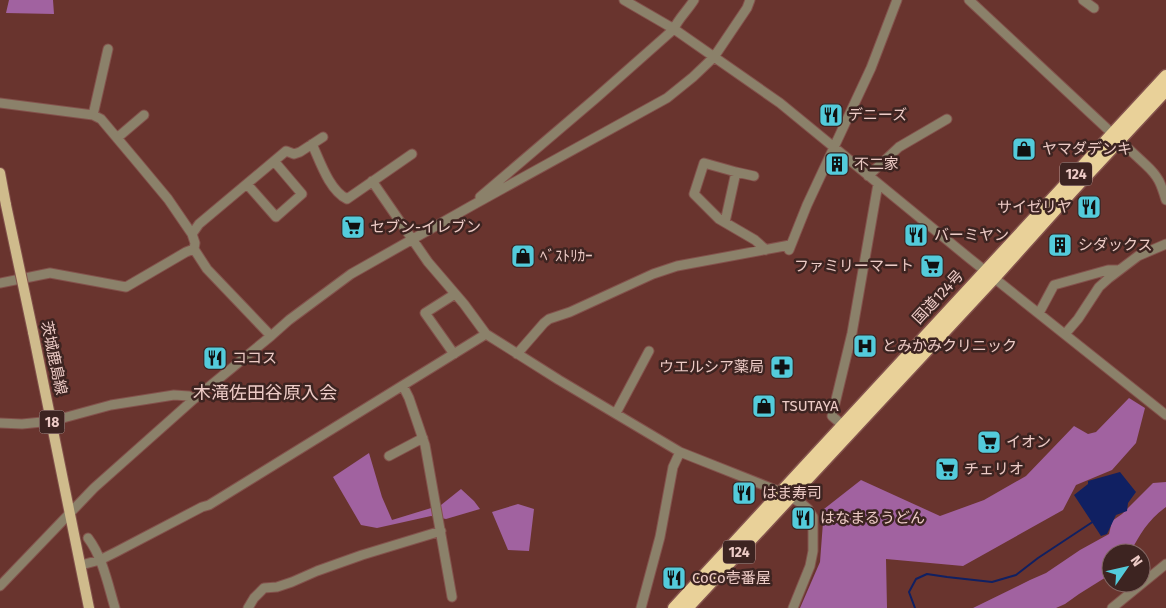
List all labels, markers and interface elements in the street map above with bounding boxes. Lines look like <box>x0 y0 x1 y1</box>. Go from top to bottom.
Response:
restaurant icon: デニーズ <box>818 102 844 128</box>
place label: デニーズ <box>848 106 907 124</box>
shop icon: ヤマダデンキ <box>1011 136 1037 162</box>
place label: ヤマダデンキ <box>1042 140 1132 158</box>
building icon: 不二家 <box>824 151 850 177</box>
place label: 不二家 <box>854 155 899 173</box>
road number: 124 <box>1060 162 1092 185</box>
restaurant icon: サイゼリヤ <box>1076 194 1102 220</box>
place label: サイゼリヤ <box>997 198 1072 216</box>
supermarket icon: セブン-イレブン <box>340 214 366 240</box>
place label: セブン-イレブン <box>370 218 481 236</box>
restaurant icon: バーミヤン <box>903 222 929 248</box>
place label: バーミヤン <box>934 226 1009 244</box>
building icon: シダックス <box>1047 232 1073 258</box>
place label: シダックス <box>1078 236 1153 254</box>
shop icon: ﾍﾞｽﾄﾘｶｰ <box>510 243 536 269</box>
place label: ﾍﾞｽﾄﾘｶｰ <box>540 247 593 265</box>
supermarket icon: ファミリーマート <box>919 253 945 279</box>
place label: ファミリーマート <box>794 257 914 275</box>
street label: 国道124号 <box>909 267 967 327</box>
street label: 茨城鹿島線 <box>37 319 71 397</box>
hospital icon: とみかみクリニック <box>852 333 878 359</box>
place label: とみかみクリニック <box>882 337 1017 355</box>
restaurant icon: ココス <box>202 345 228 371</box>
place label: ココス <box>232 349 277 367</box>
pharmacy icon: ウエルシア薬局 <box>769 354 795 380</box>
place label: ウエルシア薬局 <box>659 358 764 376</box>
district label: 木滝佐田谷原入会 <box>193 382 337 404</box>
shop icon: TSUTAYA <box>751 393 777 419</box>
place label: TSUTAYA <box>782 397 839 415</box>
road number: 18 <box>40 411 64 434</box>
supermarket icon: イオン <box>976 429 1002 455</box>
place label: イオン <box>1006 433 1051 451</box>
supermarket icon: チェリオ <box>934 456 960 482</box>
place label: チェリオ <box>964 460 1024 478</box>
restaurant icon: はま寿司 <box>731 480 757 506</box>
place label: はま寿司 <box>762 484 822 502</box>
restaurant icon: はなまるうどん <box>790 505 816 531</box>
place label: はなまるうどん <box>820 509 925 527</box>
road number: 124 <box>723 540 755 564</box>
north arrow <box>1101 543 1151 593</box>
text: N <box>1127 552 1146 570</box>
restaurant icon: CoCo壱番屋 <box>661 565 687 591</box>
place label: CoCo壱番屋 <box>692 569 771 587</box>

